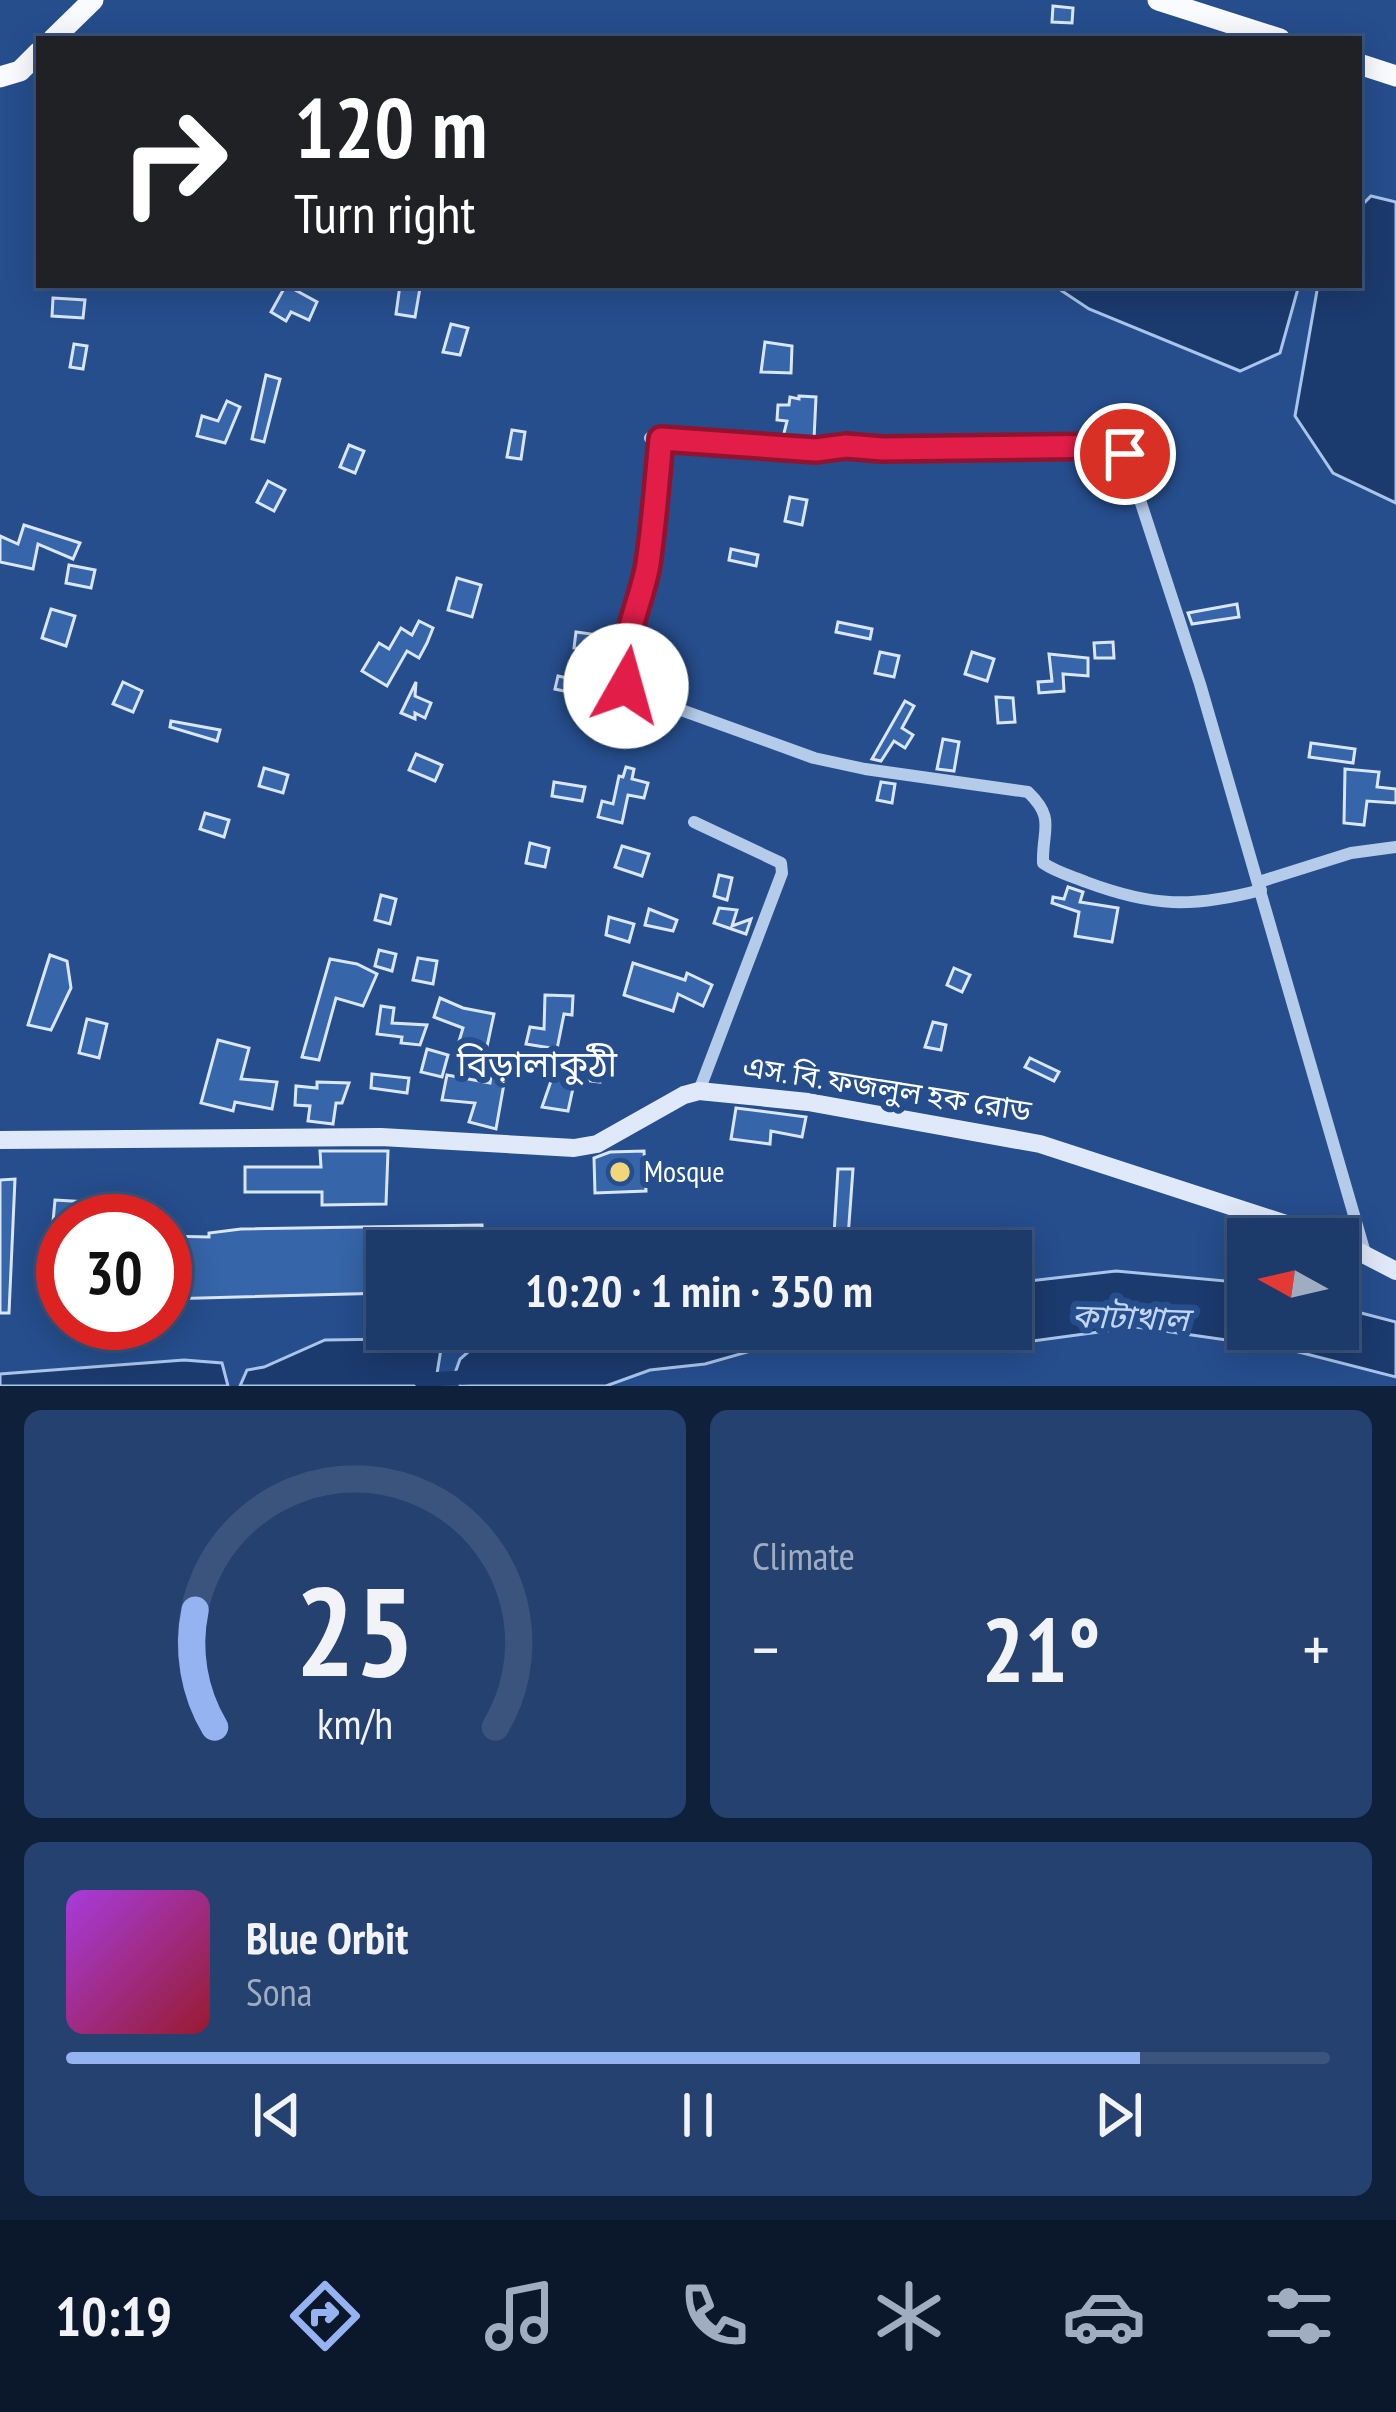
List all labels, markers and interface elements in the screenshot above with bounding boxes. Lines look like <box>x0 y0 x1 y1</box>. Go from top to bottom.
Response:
text: 120 m <box>294 72 487 181</box>
icon: right <box>96 84 252 240</box>
text: Turn right <box>294 178 475 248</box>
pin <box>1074 403 1176 505</box>
icon: arrive <box>1092 421 1158 487</box>
position arrow <box>563 623 689 749</box>
district label: বিড়ালাকুঠী <box>456 1040 618 1087</box>
street label: এস. বি. ফজলুল হক রোড <box>740 1045 1035 1130</box>
place label: Mosque <box>644 1151 725 1190</box>
marker: Mosque <box>607 1159 633 1185</box>
speed limit sign: 30 <box>36 1194 192 1350</box>
north arrow <box>1227 1218 1359 1350</box>
map controls <box>1227 1218 1359 1350</box>
text: 10:20 · 1 min · 350 m <box>525 1261 873 1319</box>
water label: কাটাখাল <box>1071 1293 1195 1340</box>
text: Climate <box>752 1530 855 1581</box>
text: 25 <box>295 1549 415 1710</box>
text: 21° <box>982 1590 1100 1707</box>
text: − <box>752 1606 779 1691</box>
text: + <box>1303 1606 1330 1691</box>
text: km/h <box>317 1695 393 1751</box>
text: Blue Orbit <box>246 1908 408 1966</box>
text: Sona <box>246 1966 312 2017</box>
icon: previous <box>244 2082 310 2148</box>
icon: pause <box>665 2082 731 2148</box>
icon: next <box>1086 2082 1152 2148</box>
icon: directions <box>283 2274 367 2358</box>
icon: music <box>478 2274 562 2358</box>
icon: phone <box>672 2274 756 2358</box>
icon: climate <box>867 2274 951 2358</box>
icon: car <box>1062 2274 1146 2358</box>
icon: filters <box>1257 2274 1341 2358</box>
text: 10:19 <box>55 2281 172 2351</box>

